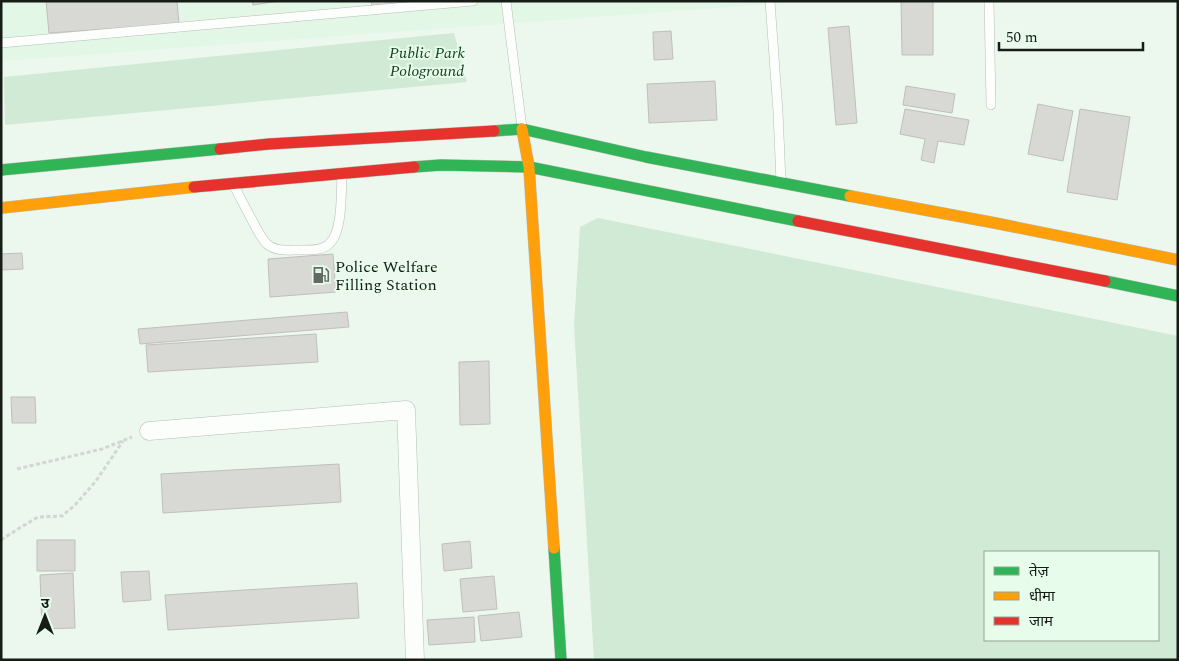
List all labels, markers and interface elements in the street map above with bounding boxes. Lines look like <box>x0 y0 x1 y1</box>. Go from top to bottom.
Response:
scale bar <box>999 20 1143 52</box>
text: 50 m <box>1006 26 1038 49</box>
park label: Public Park Pologround <box>389 41 465 83</box>
place label: Police Welfare Filling Station <box>335 255 438 297</box>
fuel station icon: Police Welfare Filling Station <box>311 265 331 285</box>
legend <box>984 551 1159 641</box>
text: तेज़ <box>1029 560 1050 583</box>
text: धीमा <box>1029 585 1056 608</box>
north arrow <box>20 591 70 641</box>
text: उ <box>41 593 50 614</box>
text: जाम <box>1029 610 1054 633</box>

